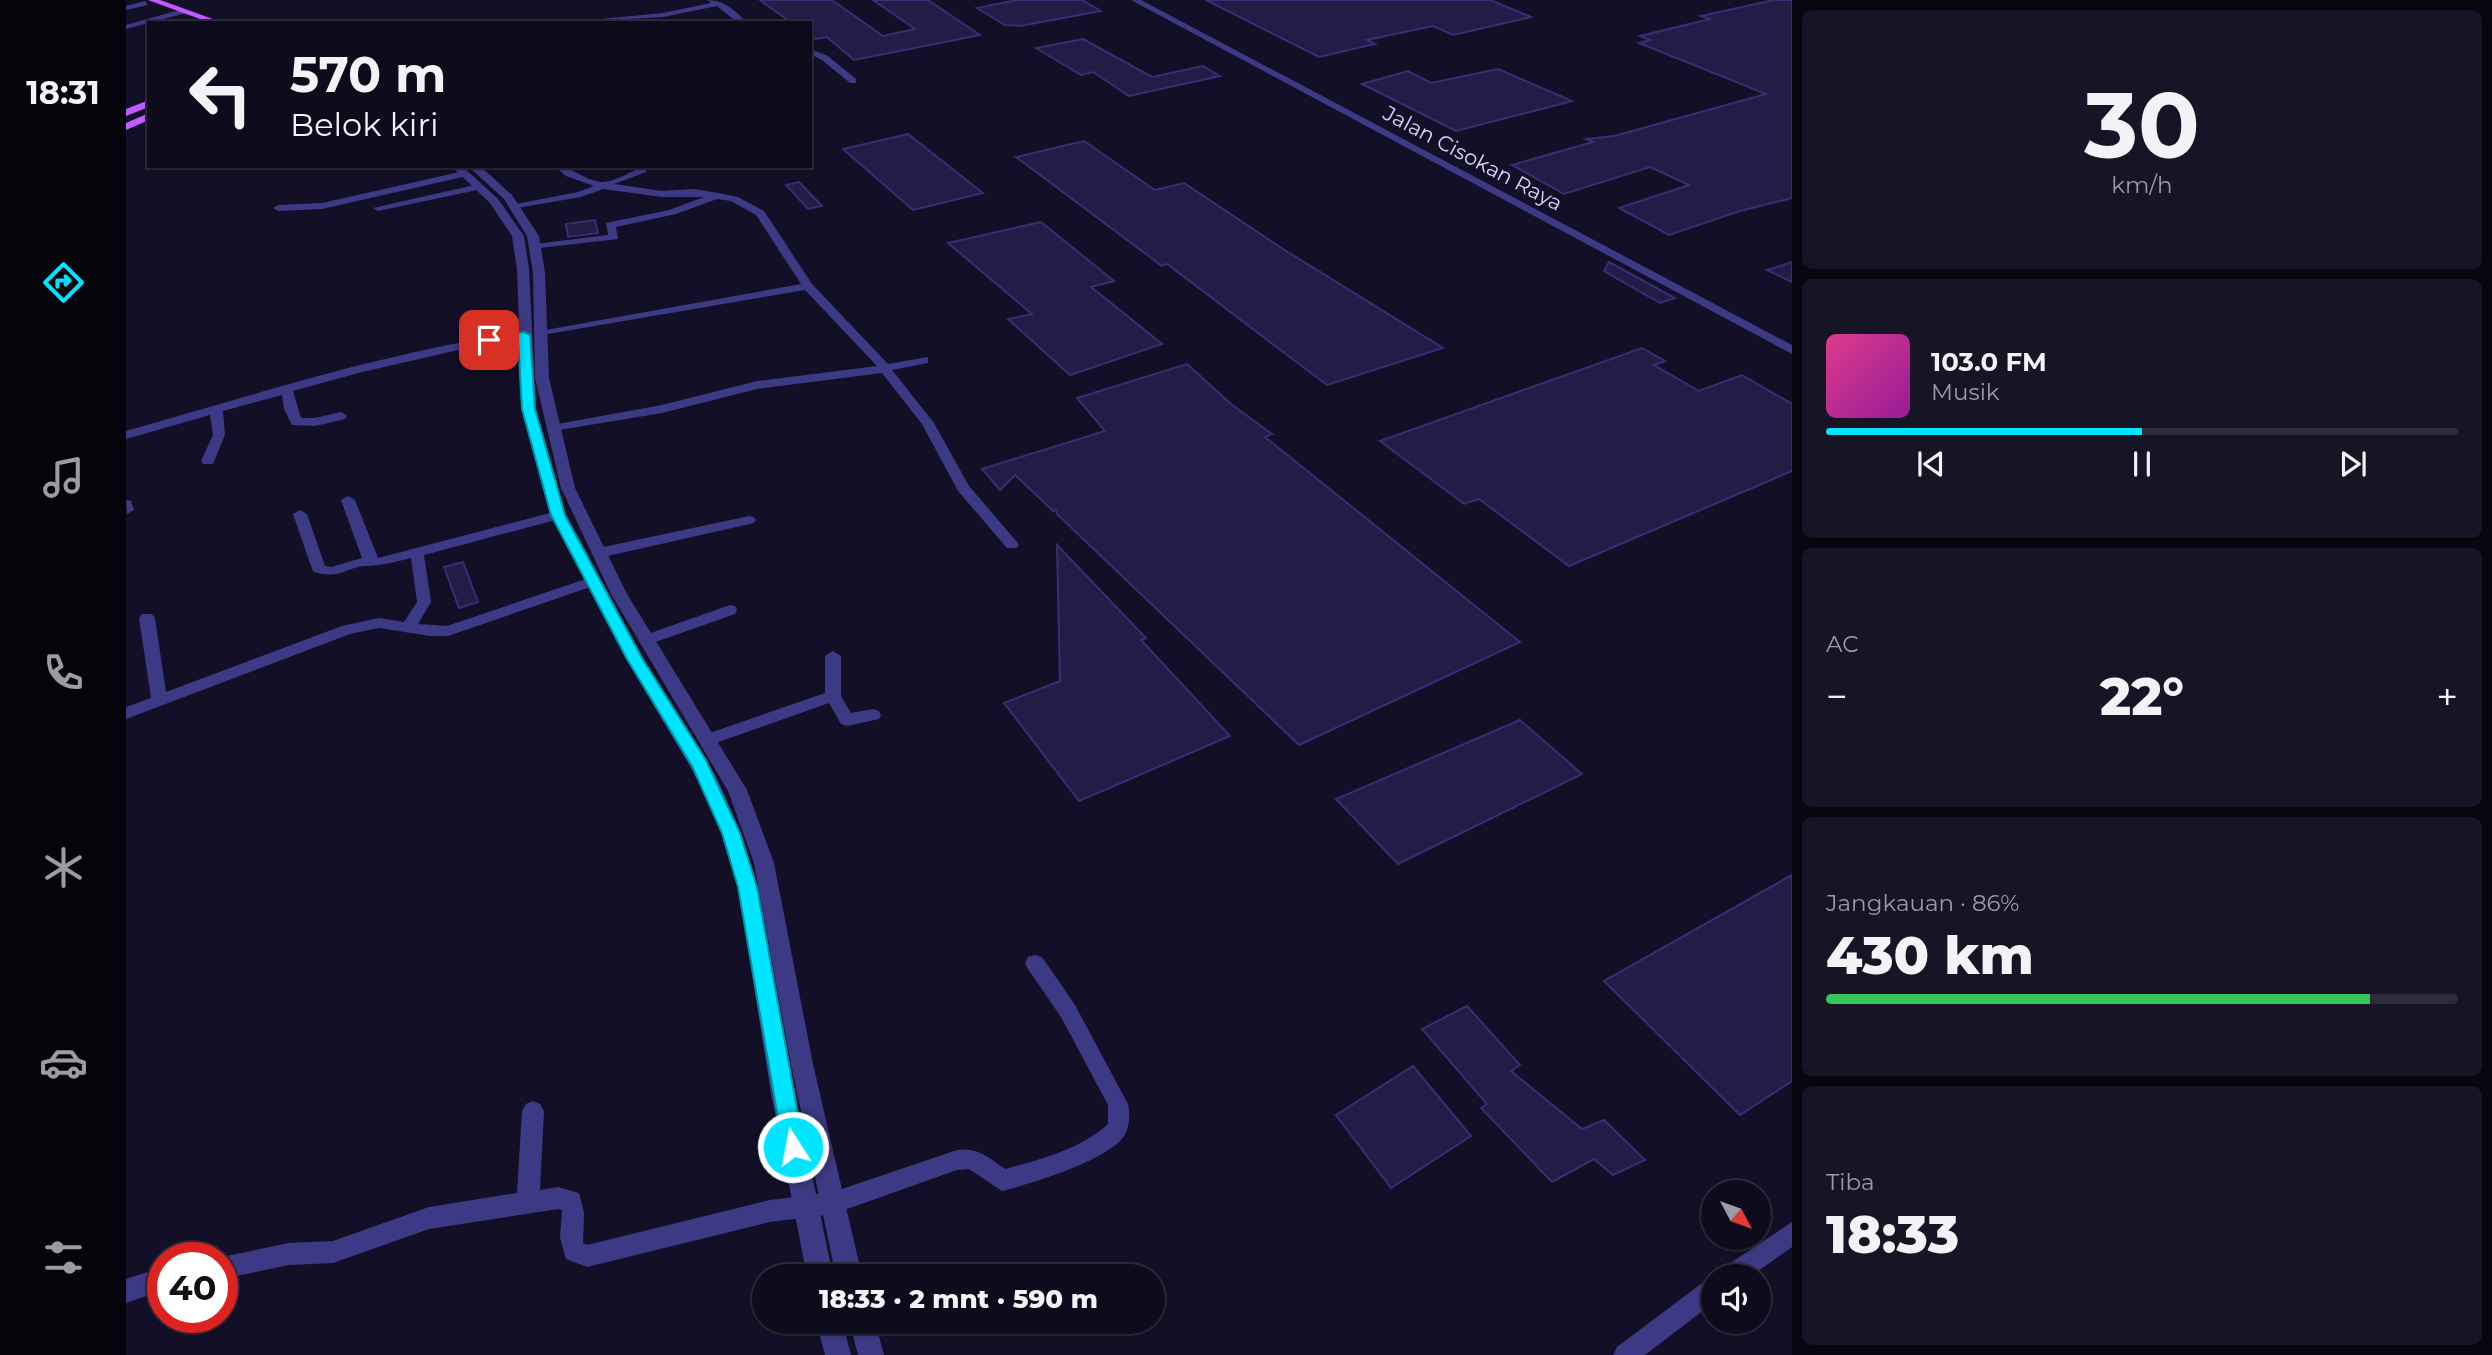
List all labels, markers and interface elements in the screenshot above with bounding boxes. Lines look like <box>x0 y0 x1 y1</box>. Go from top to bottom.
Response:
text: 570 m <box>290 45 447 104</box>
icon: left <box>175 49 266 140</box>
text: 30 <box>2084 70 2200 181</box>
text: 18:31 <box>26 73 100 112</box>
street label: Jalan Cisokan Raya <box>1378 100 1567 216</box>
text: Belok kiri <box>290 105 439 144</box>
text: km/h <box>2111 171 2173 199</box>
icon: directions <box>39 258 88 307</box>
pin <box>459 310 519 370</box>
icon: arrive <box>470 321 508 359</box>
text: 103.0 FM <box>1931 346 2047 378</box>
text: Musik <box>1931 378 2000 406</box>
icon: previous <box>1912 445 1950 483</box>
icon: pause <box>2123 445 2161 483</box>
icon: next <box>2334 445 2372 483</box>
icon: music <box>39 453 88 502</box>
text: AC <box>1826 630 1859 658</box>
icon: phone <box>39 648 88 697</box>
text: 22° <box>2100 665 2184 728</box>
text: − <box>1826 673 1848 720</box>
text: + <box>2436 673 2458 720</box>
icon: climate <box>39 843 88 892</box>
text: Jangkauan · 86% <box>1826 889 2019 917</box>
text: 430 km <box>1826 924 2034 987</box>
icon: car <box>39 1038 88 1087</box>
position arrow <box>756 1110 830 1184</box>
text: Tiba <box>1826 1168 1874 1196</box>
north arrow <box>1701 1180 1771 1250</box>
map controls <box>1701 1180 1771 1334</box>
text: 18:33 <box>1826 1203 1959 1266</box>
icon: filters <box>39 1233 88 1282</box>
speed limit sign: 40 <box>147 1242 238 1333</box>
button: sound <box>1701 1264 1771 1334</box>
text: 18:33 · 2 mnt · 590 m <box>819 1283 1098 1315</box>

